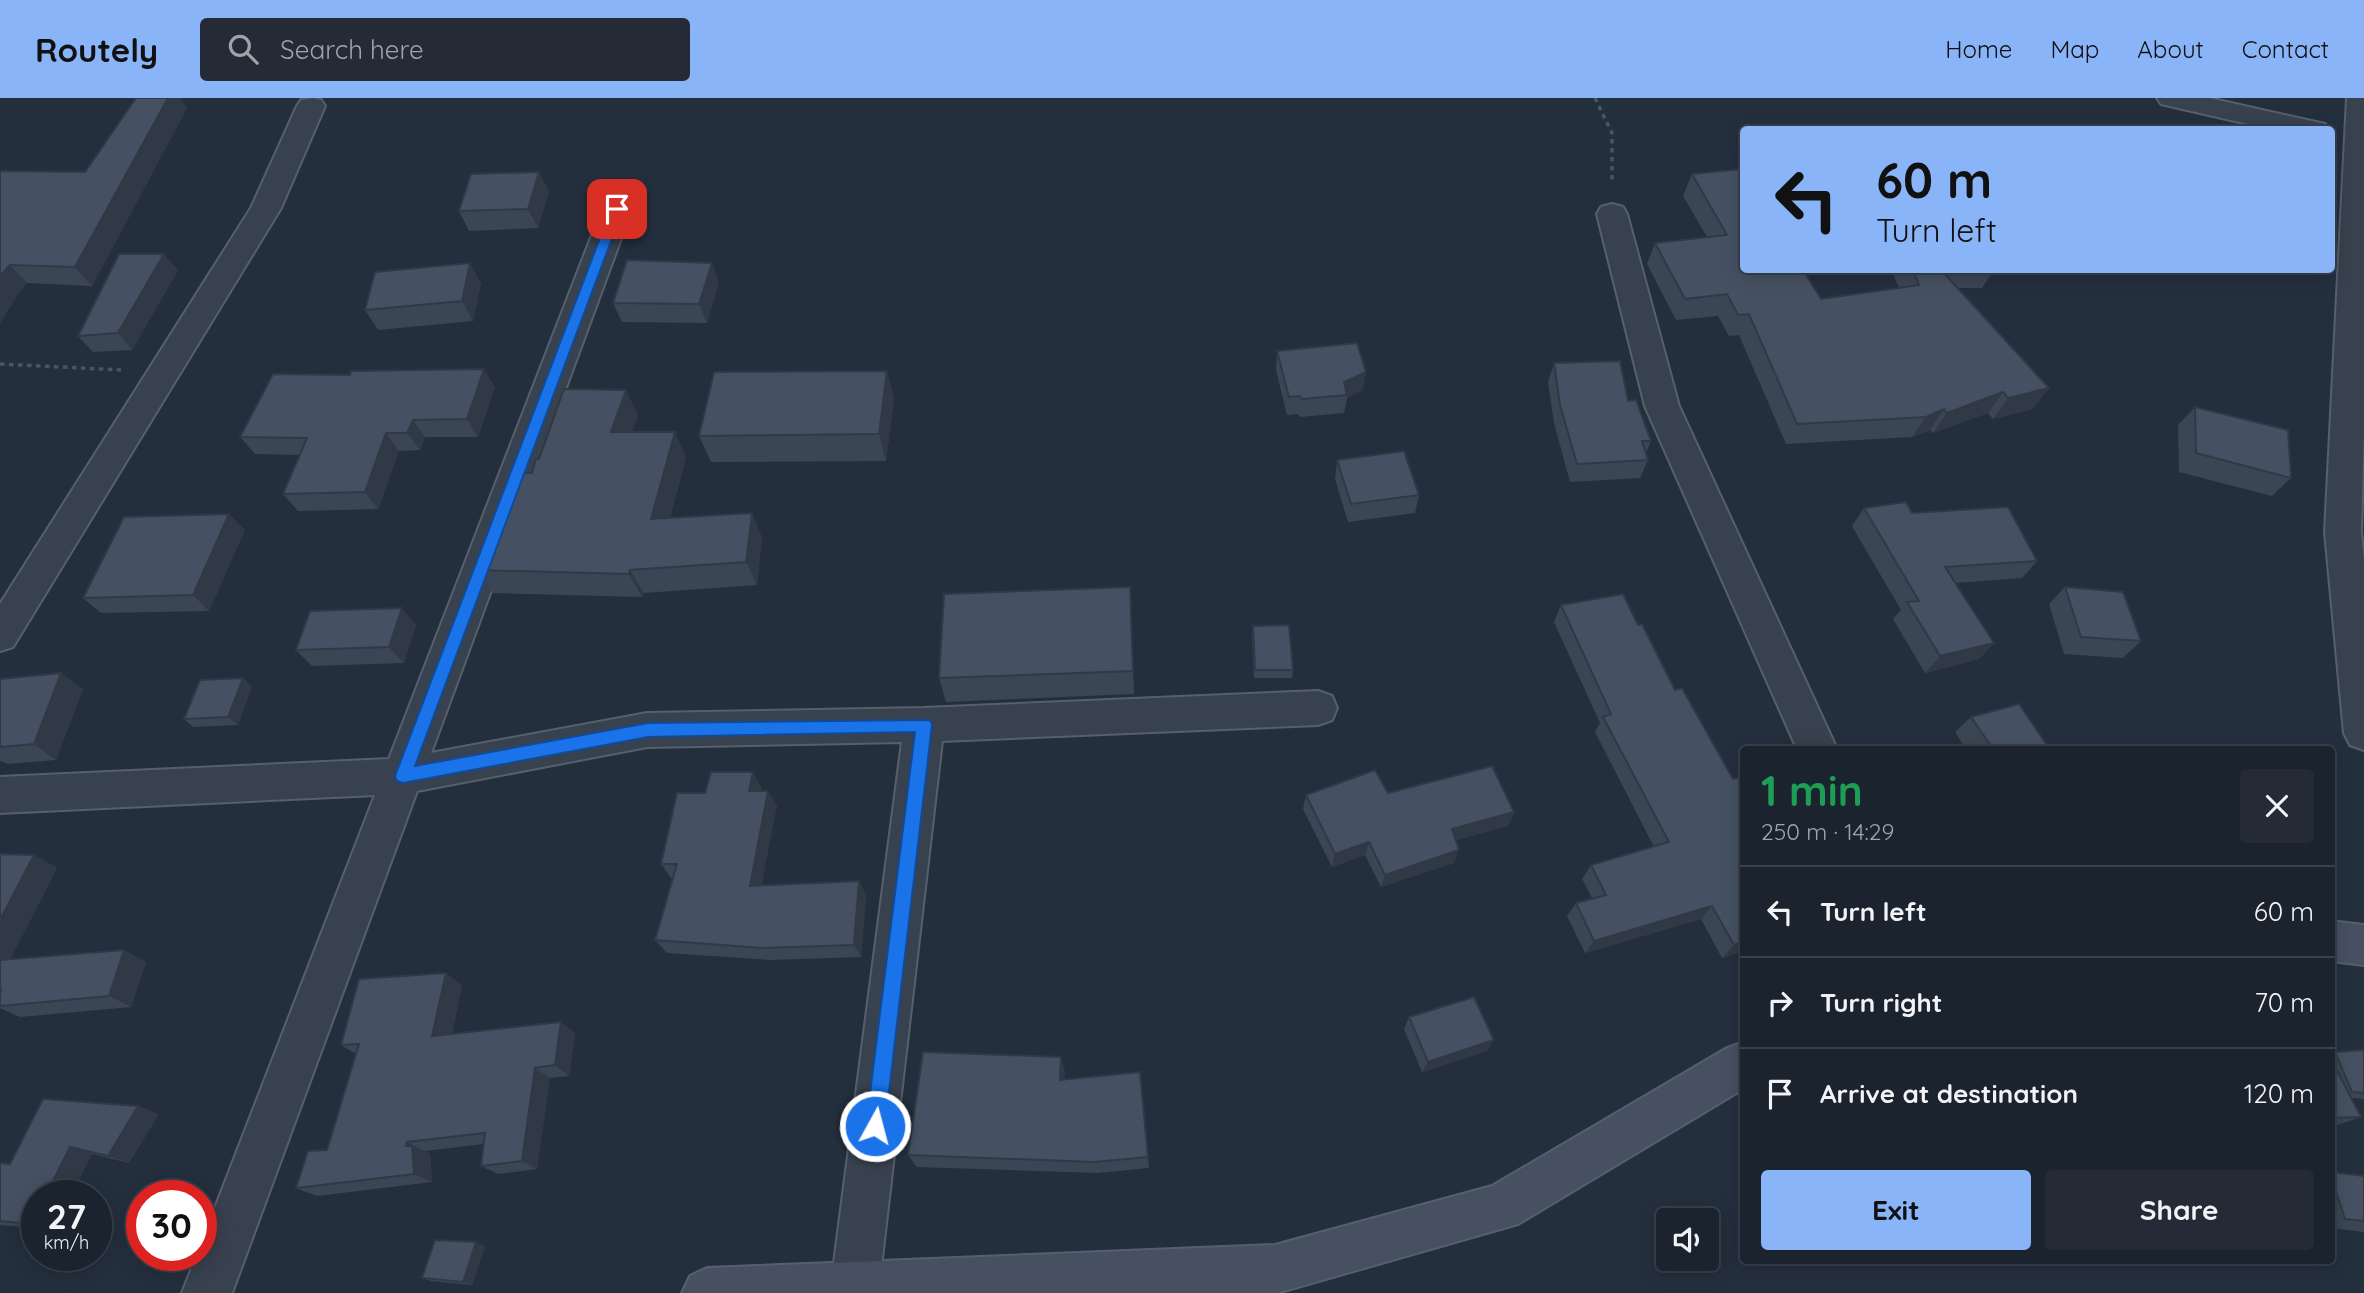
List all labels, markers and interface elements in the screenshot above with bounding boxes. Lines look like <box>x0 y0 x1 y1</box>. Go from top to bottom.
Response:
search box <box>200 18 690 81</box>
text: Routely <box>35 29 158 70</box>
icon: search <box>224 30 262 68</box>
text: Search here <box>280 33 424 66</box>
text: Home <box>1945 34 2012 64</box>
text: Map <box>2050 34 2099 64</box>
text: About <box>2137 34 2204 64</box>
text: Contact <box>2242 34 2329 64</box>
text: 60 m <box>1876 149 1992 210</box>
icon: left <box>1761 154 1852 245</box>
pin <box>587 179 647 239</box>
icon: arrive <box>598 190 636 228</box>
text: Turn left <box>1876 210 1997 250</box>
text: 1 min <box>1761 764 1863 817</box>
button: close <box>2240 769 2314 843</box>
text: 250 m · 14:29 <box>1761 817 1894 846</box>
icon: left <box>1761 893 1799 931</box>
text: Turn left <box>1820 895 1927 928</box>
text: 60 m <box>2254 895 2314 928</box>
icon: right <box>1761 984 1799 1022</box>
text: Turn right <box>1820 986 1942 1019</box>
text: 70 m <box>2254 986 2314 1019</box>
icon: arrive <box>1761 1075 1799 1113</box>
text: Arrive at destination <box>1820 1077 2078 1110</box>
text: 120 m <box>2244 1077 2314 1110</box>
position arrow <box>838 1089 912 1163</box>
button: Exit <box>1761 1170 2031 1250</box>
button: Share <box>2045 1170 2314 1250</box>
speed limit sign: 30 <box>126 1180 217 1271</box>
text: 27 <box>47 1194 86 1238</box>
map controls <box>1656 1208 1719 1271</box>
button: sound <box>1656 1208 1719 1271</box>
text: km/h <box>44 1231 89 1254</box>

